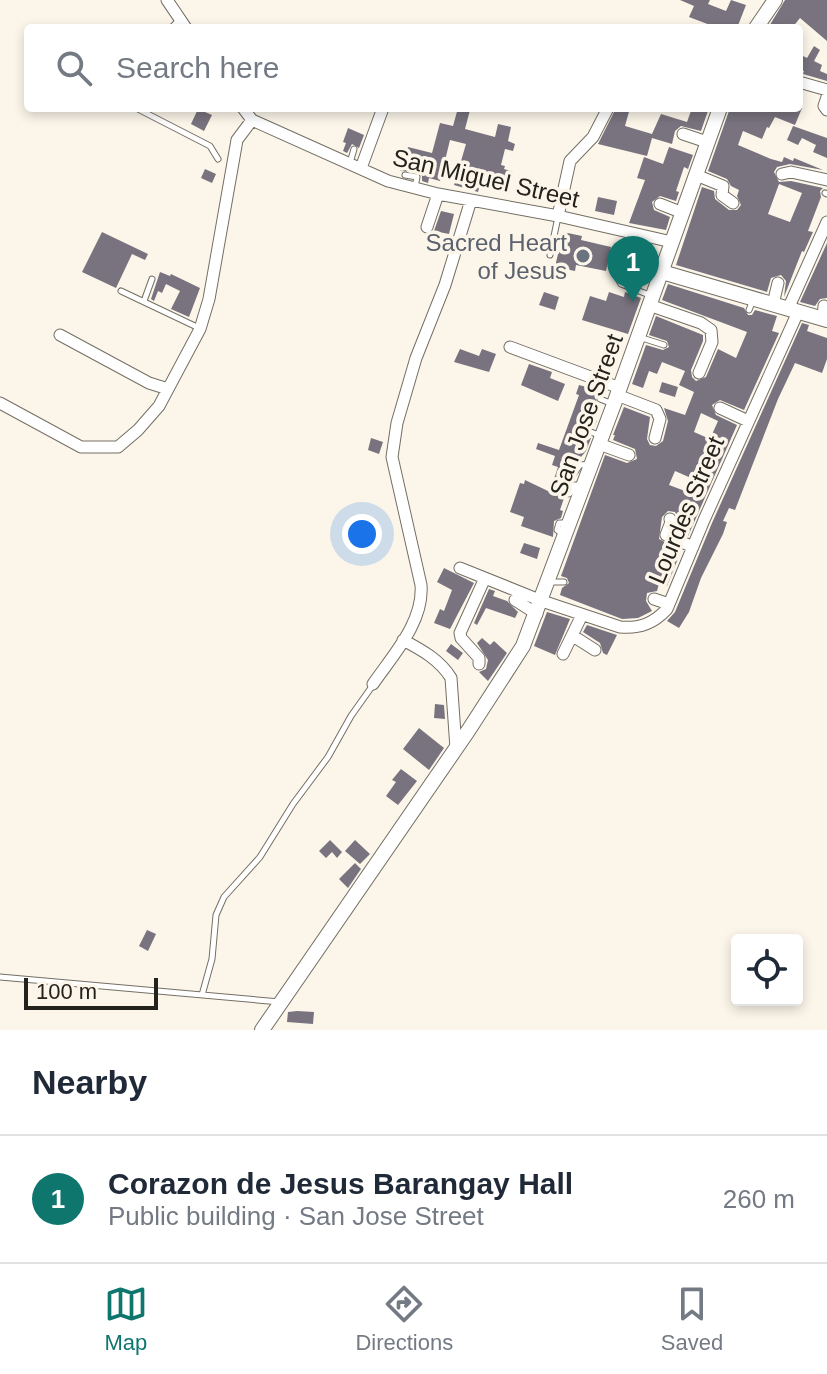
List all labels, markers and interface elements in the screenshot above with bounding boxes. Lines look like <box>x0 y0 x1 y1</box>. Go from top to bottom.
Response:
search box <box>24 24 803 112</box>
icon: search <box>52 46 96 90</box>
text: Search here <box>116 51 279 84</box>
street label: San Miguel Street <box>390 143 582 213</box>
place label: Sacred Heart of Jesus <box>426 229 567 284</box>
pin: 1 <box>607 236 659 302</box>
marker: Sacred Heart of Jesus <box>574 247 592 265</box>
street label: San Jose Street <box>544 330 628 500</box>
street label: Lourdes Street <box>643 432 729 588</box>
your location <box>342 514 382 554</box>
map controls <box>731 934 803 1006</box>
button: locate <box>731 934 803 1006</box>
scale bar <box>24 974 158 1010</box>
text: 100 m <box>36 979 97 1004</box>
text: Nearby <box>32 1063 147 1101</box>
text: Corazon de Jesus Barangay Hall <box>108 1167 573 1200</box>
text: 1 <box>51 1184 65 1214</box>
text: 260 m <box>723 1184 795 1214</box>
text: Public building · San Jose Street <box>108 1201 484 1231</box>
tab: Map <box>104 1282 148 1356</box>
tab: Directions <box>355 1282 453 1356</box>
tab: Saved <box>661 1282 723 1356</box>

